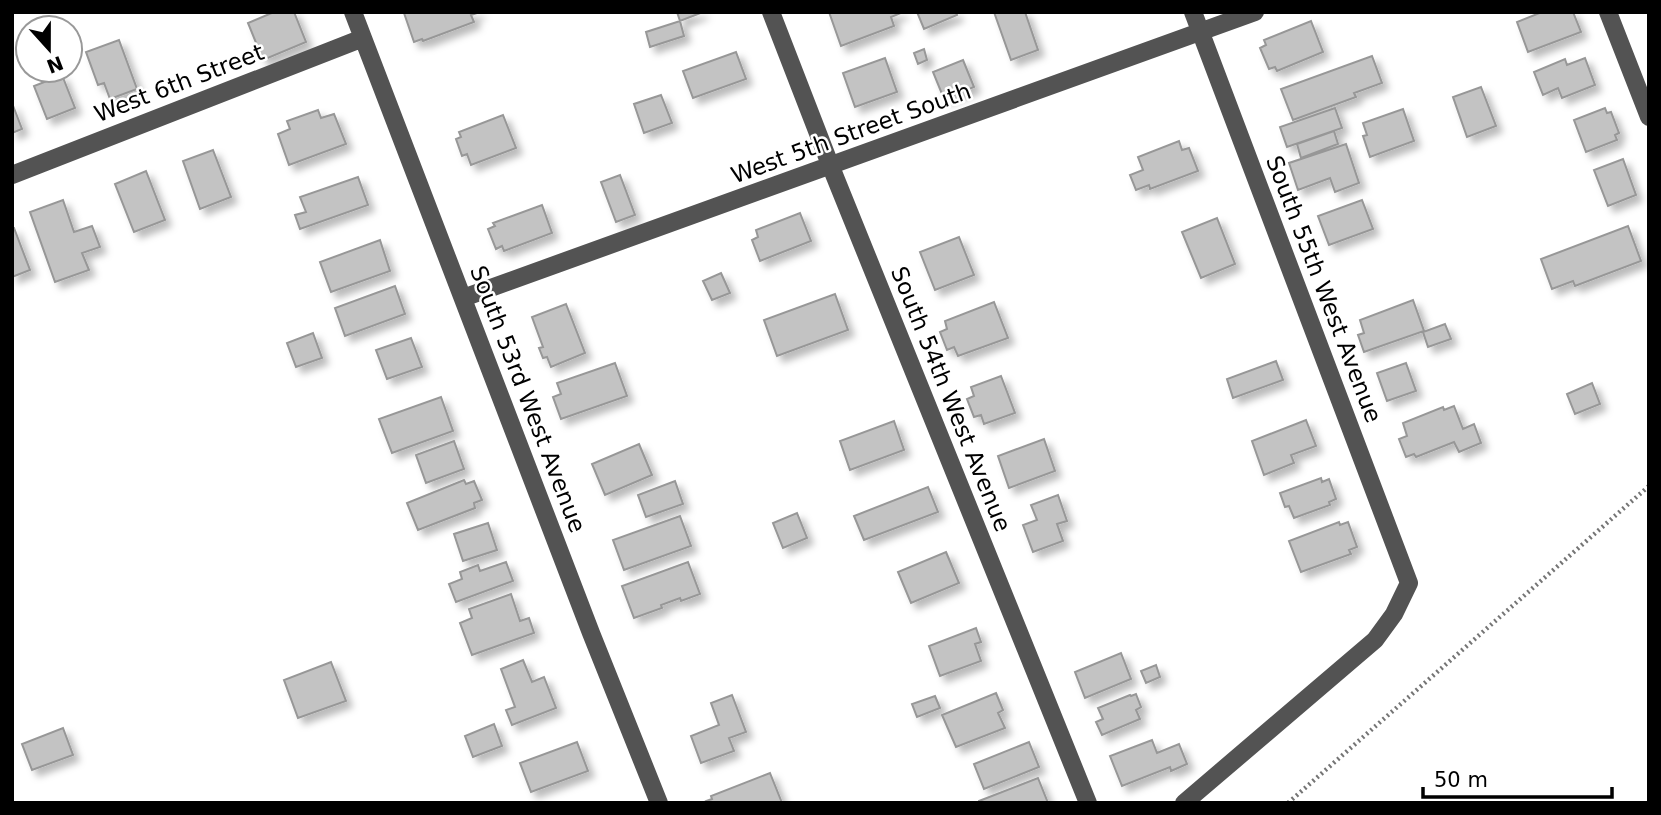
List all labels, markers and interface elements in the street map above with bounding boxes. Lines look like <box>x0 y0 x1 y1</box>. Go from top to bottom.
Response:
north arrow <box>14 14 84 84</box>
street label: West 6th Street <box>91 39 267 127</box>
text: N <box>44 52 66 78</box>
street label: West 5th Street South <box>727 77 975 189</box>
street label: South 55th West Avenue <box>1261 152 1387 426</box>
street label: South 53rd West Avenue <box>465 262 591 536</box>
street label: South 54th West Avenue <box>886 263 1016 535</box>
scale bar <box>1423 756 1612 800</box>
text: 50 m <box>1434 768 1488 792</box>

